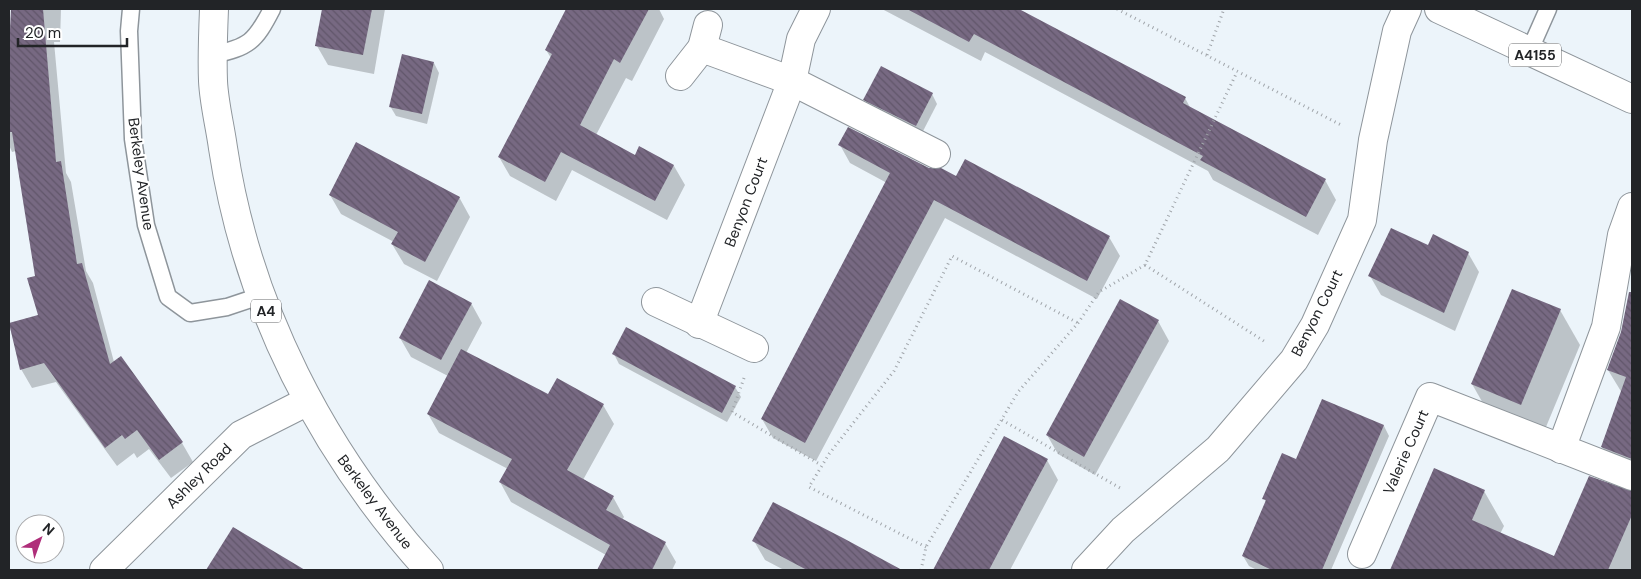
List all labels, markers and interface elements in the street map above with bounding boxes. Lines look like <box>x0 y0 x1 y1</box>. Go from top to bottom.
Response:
scale bar <box>18 15 126 47</box>
text: 20 m <box>25 23 61 43</box>
road number: A4155 <box>1509 44 1561 66</box>
street label: Berkeley Avenue <box>123 116 159 232</box>
street label: Benyon Court <box>720 154 772 250</box>
street label: Benyon Court <box>1287 266 1347 360</box>
road number: A4 <box>251 300 281 322</box>
street label: Valerie Court <box>1378 406 1434 497</box>
street label: Ashley Road <box>162 439 236 513</box>
street label: Berkeley Avenue <box>333 451 417 553</box>
north arrow <box>15 514 65 564</box>
text: N <box>39 519 58 539</box>

